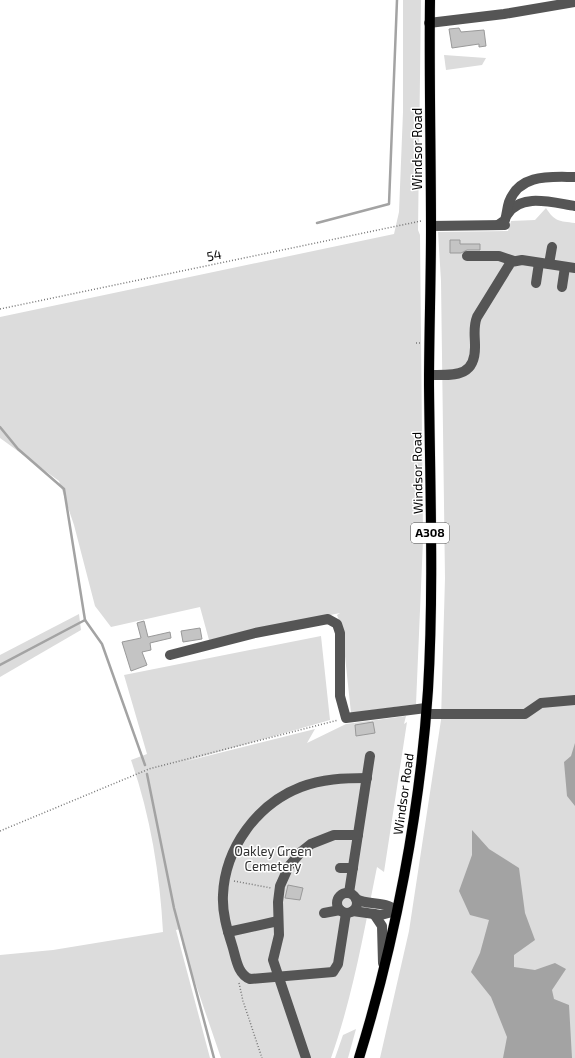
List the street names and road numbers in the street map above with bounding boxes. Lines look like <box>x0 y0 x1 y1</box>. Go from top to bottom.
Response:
street label: Windsor Road <box>409 108 425 190</box>
street label: 54 <box>205 246 223 264</box>
street label: Windsor Road <box>408 432 426 514</box>
road number: A308 <box>411 523 449 543</box>
street label: Windsor Road <box>389 752 417 836</box>

